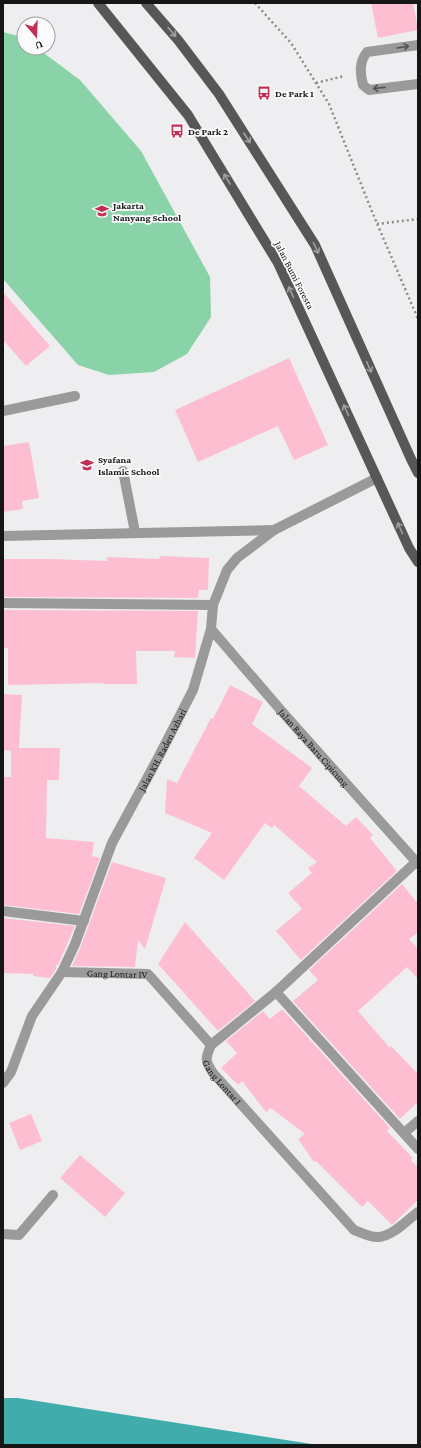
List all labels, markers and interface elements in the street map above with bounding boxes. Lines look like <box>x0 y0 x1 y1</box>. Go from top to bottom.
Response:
north arrow <box>16 16 56 56</box>
one-way arrow <box>167 27 176 38</box>
text: U <box>33 39 45 53</box>
one-way arrow <box>396 43 409 51</box>
bus stop icon: De Park 1 <box>256 85 272 101</box>
one-way arrow <box>373 85 386 92</box>
place label: De Park 1 <box>275 88 314 99</box>
bus stop icon: De Park 2 <box>169 123 185 139</box>
place label: De Park 2 <box>188 126 228 137</box>
one-way arrow <box>243 132 251 143</box>
one-way arrow <box>222 173 230 185</box>
place label: Jakarta Nanyang School <box>112 200 181 223</box>
school or university icon: Jakarta Nanyang School <box>94 203 110 219</box>
street label: Jalan Bumi Foresta <box>272 239 317 311</box>
one-way arrow <box>313 242 321 254</box>
one-way arrow <box>287 286 294 298</box>
one-way arrow <box>366 360 374 372</box>
one-way arrow <box>342 404 349 416</box>
place label: Syafana Islamic School <box>98 454 160 477</box>
school or university icon: Syafana Islamic School <box>79 457 95 473</box>
one-way arrow <box>395 522 403 534</box>
street label: Jalan KH. Raden Azhari <box>136 706 189 794</box>
street label: Jalan Raya Baru Cipicung <box>276 706 351 789</box>
street label: Gang Lontar IV <box>87 968 148 980</box>
street label: Gang Lontar I <box>201 1058 244 1107</box>

